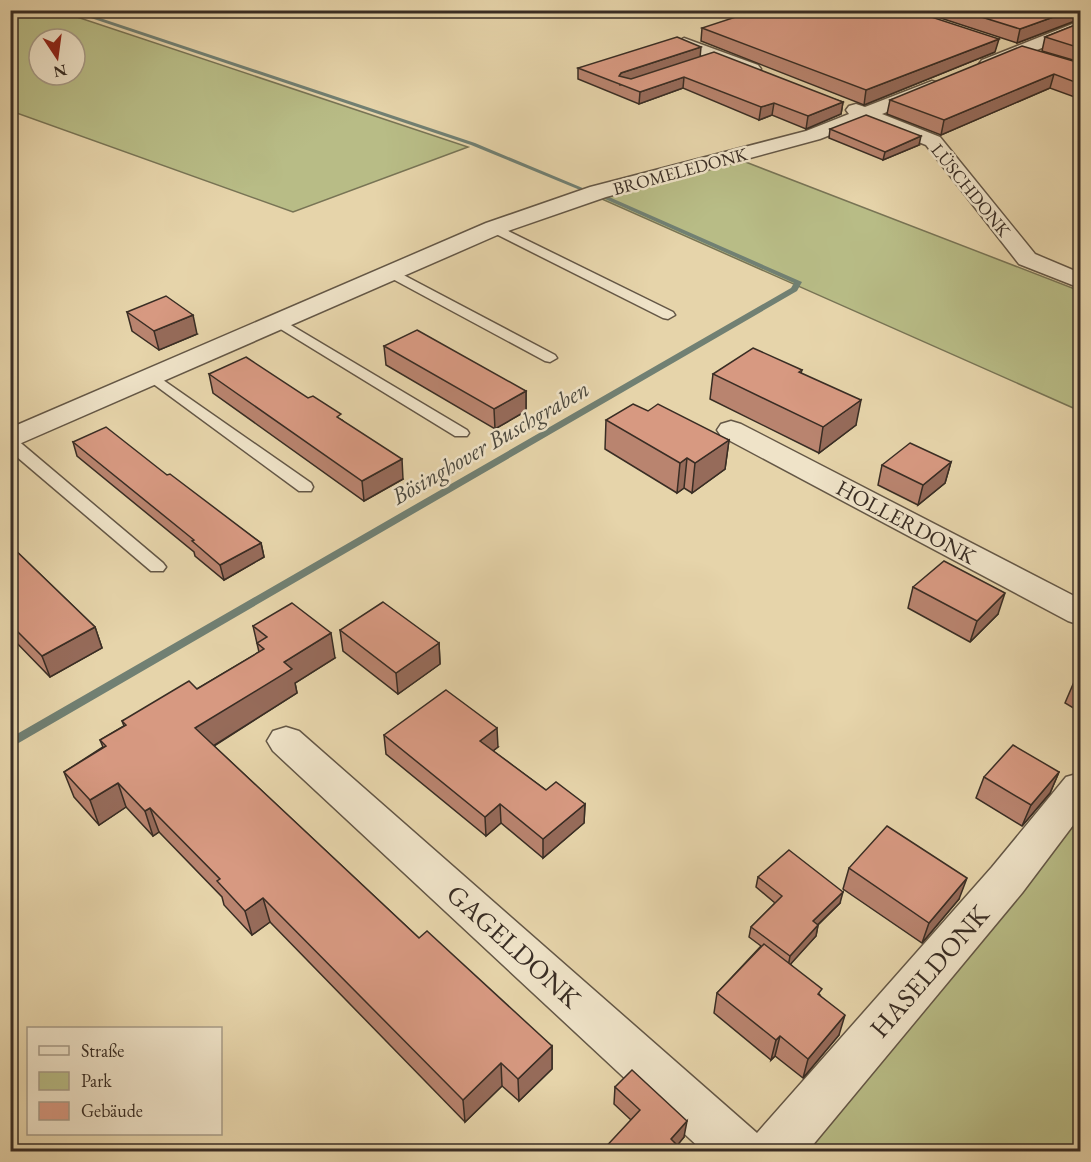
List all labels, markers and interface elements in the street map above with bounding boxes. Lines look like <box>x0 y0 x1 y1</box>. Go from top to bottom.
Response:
north arrow <box>27 27 87 87</box>
text: N <box>52 59 69 83</box>
street label: LÜSCHDONK <box>926 139 1016 242</box>
street label: BROMELEDONK <box>610 142 750 200</box>
water label: Bösinghover Buschgraben <box>385 373 594 512</box>
street label: HOLLERDONK <box>831 473 982 571</box>
street label: GAGELDONK <box>440 876 589 1016</box>
street label: HASELDONK <box>862 897 997 1045</box>
legend <box>27 1027 222 1135</box>
text: Straße <box>81 1039 124 1062</box>
text: Park <box>81 1069 112 1092</box>
text: Gebäude <box>81 1099 143 1122</box>

